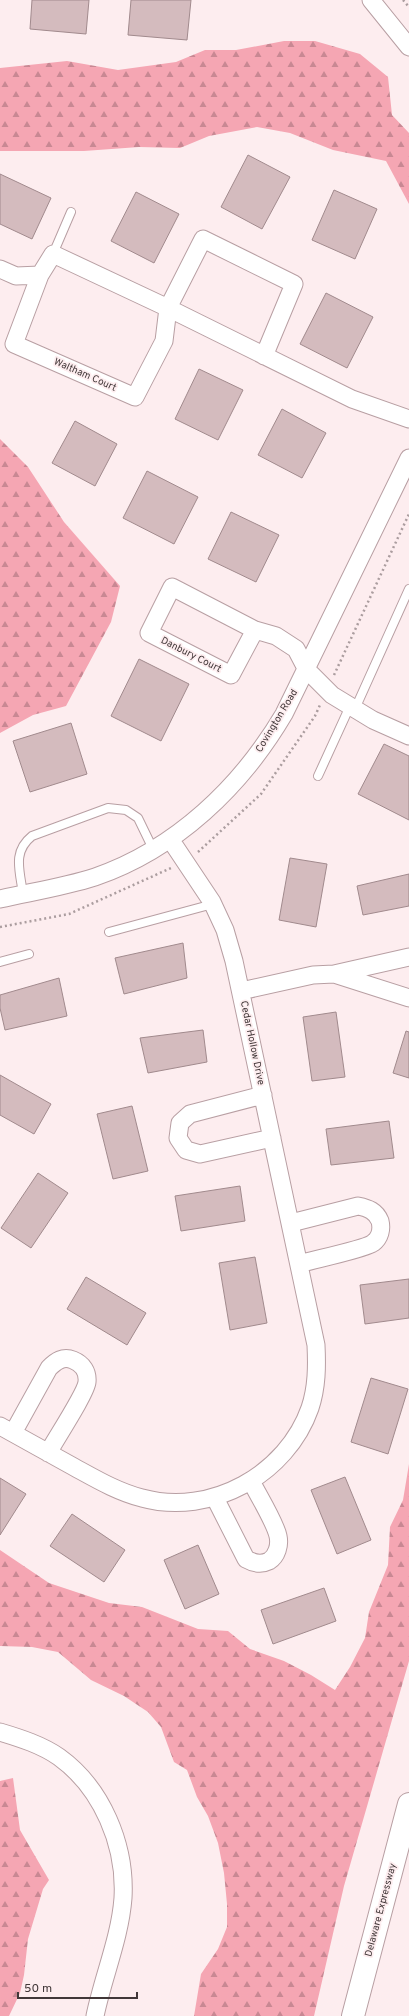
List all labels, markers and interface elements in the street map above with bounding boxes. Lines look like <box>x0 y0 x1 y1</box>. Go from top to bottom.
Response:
street label: Waltham Court <box>52 355 119 395</box>
street label: Danbury Court <box>159 634 224 676</box>
street label: Covington Road <box>253 687 301 755</box>
street label: Cedar Hollow Drive <box>237 1000 267 1086</box>
street label: Delaware Expressway <box>362 1862 400 1958</box>
scale bar <box>18 1974 137 2000</box>
text: 50 m <box>24 1981 52 1997</box>

